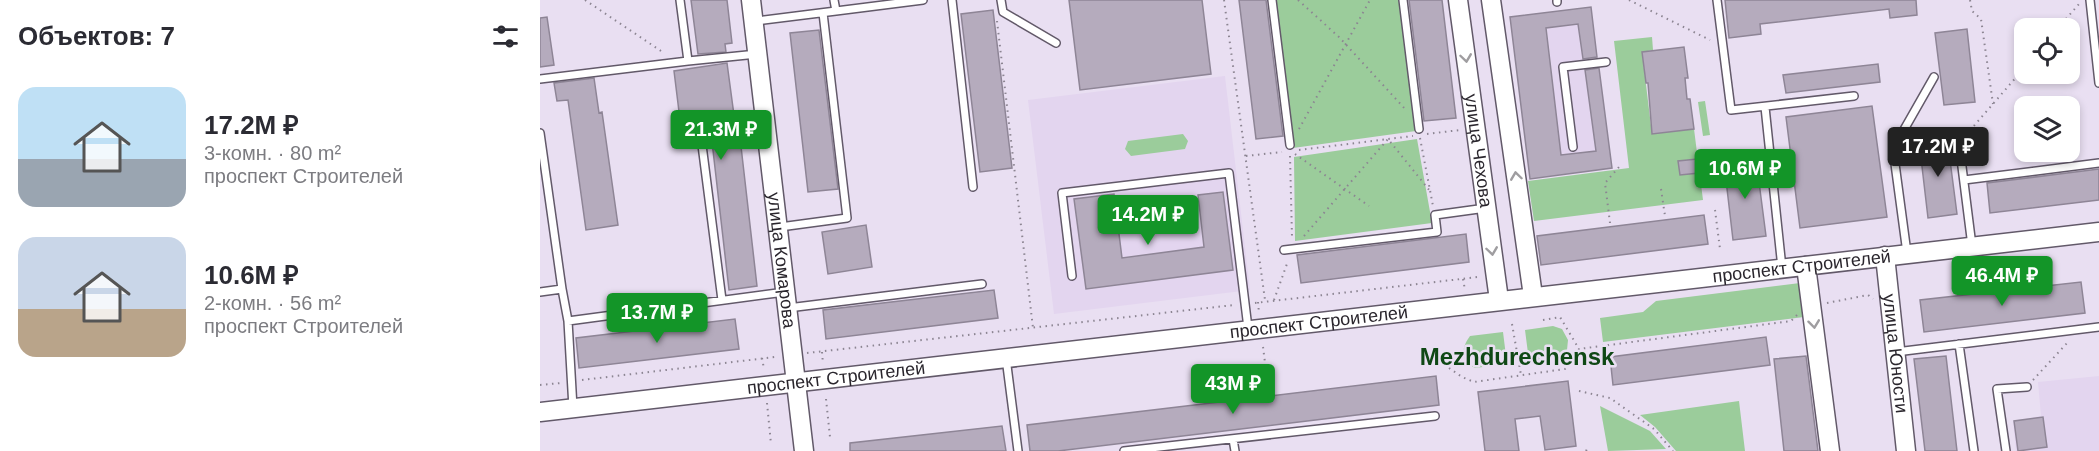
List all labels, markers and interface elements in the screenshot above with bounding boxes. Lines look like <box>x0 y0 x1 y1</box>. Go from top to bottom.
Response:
map controls <box>2014 18 2080 162</box>
button: locate <box>2014 18 2080 84</box>
icon: filters <box>489 20 522 53</box>
text: Объектов: 7 <box>18 21 175 51</box>
one-way arrow <box>1459 53 1471 63</box>
street label: улица Чехова <box>1461 93 1496 210</box>
button: layers <box>2014 96 2080 162</box>
text: 17.2M ₽ <box>204 110 299 140</box>
pin: 21.3M ₽ <box>666 110 776 161</box>
icon: home <box>66 111 138 183</box>
text: 21.3M ₽ <box>685 118 757 140</box>
pin: 17.2M ₽ <box>1883 127 1993 178</box>
text: 17.2M ₽ <box>1902 135 1974 157</box>
text: 3-комн. · 80 m² <box>204 142 341 164</box>
pin: 10.6M ₽ <box>1690 149 1800 200</box>
text: 10.6M ₽ <box>1709 157 1781 179</box>
text: проспект Строителей <box>204 165 403 187</box>
one-way arrow <box>1511 171 1523 180</box>
street label: улица Комарова <box>764 191 800 330</box>
pin: 14.2M ₽ <box>1093 195 1203 246</box>
text: 14.2M ₽ <box>1112 203 1184 225</box>
street label: проспект Строителей <box>1711 246 1892 287</box>
one-way arrow <box>1486 247 1498 256</box>
pin: 46.4M ₽ <box>1947 256 2057 307</box>
text: 10.6M ₽ <box>204 260 299 290</box>
icon: home <box>66 261 138 333</box>
text: 46.4M ₽ <box>1966 264 2038 286</box>
text: 2-комн. · 56 m² <box>204 292 341 314</box>
pin: 13.7M ₽ <box>602 293 712 344</box>
street label: улица Юности <box>1879 293 1912 414</box>
text: 13.7M ₽ <box>621 301 693 323</box>
street label: проспект Строителей <box>1229 302 1409 342</box>
text: проспект Строителей <box>204 315 403 337</box>
one-way arrow <box>1808 319 1820 329</box>
district label: Mezhdurechensk <box>1420 343 1615 370</box>
street label: проспект Строителей <box>746 358 926 398</box>
pin: 43M ₽ <box>1191 364 1275 415</box>
text: 43M ₽ <box>1205 372 1261 394</box>

